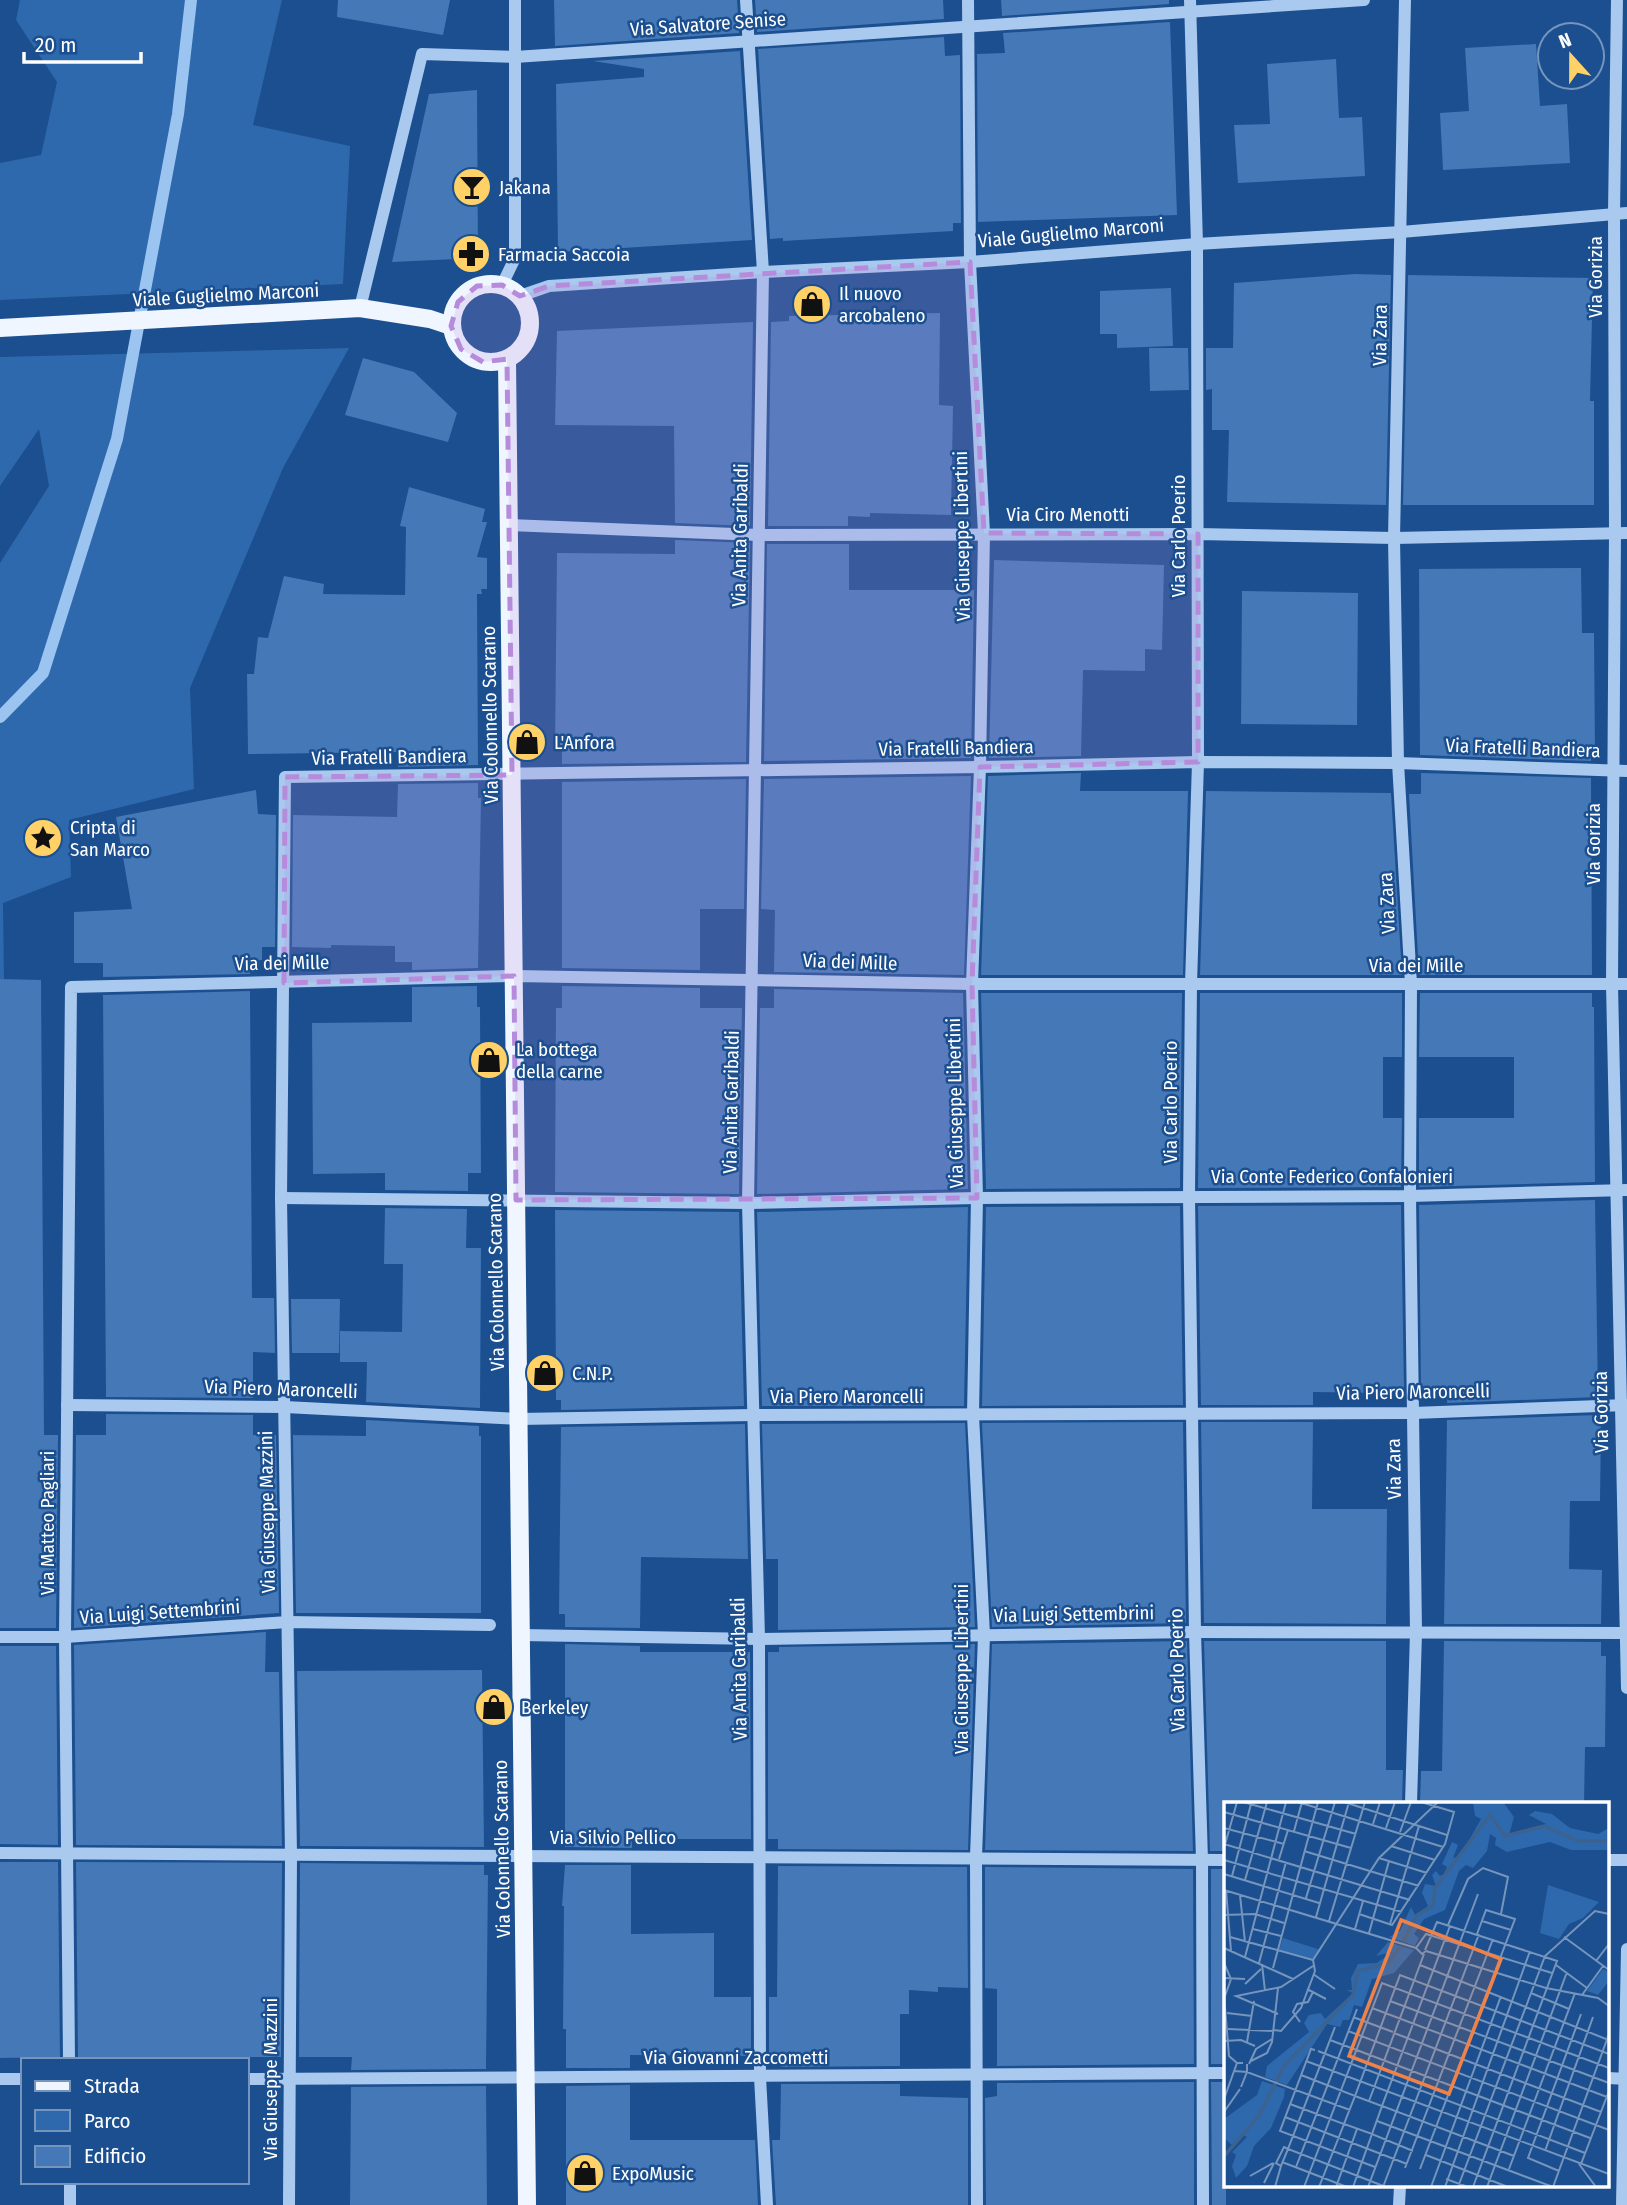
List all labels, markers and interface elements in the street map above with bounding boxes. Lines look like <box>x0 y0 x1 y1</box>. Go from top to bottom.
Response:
street label: Via Salvatore Senise <box>629 7 787 41</box>
scale bar <box>24 21 142 65</box>
north arrow <box>1536 21 1606 91</box>
text: N <box>1556 28 1575 53</box>
text: 20 m <box>35 32 76 58</box>
bar icon: Jakana <box>451 166 493 208</box>
place label: Jakana <box>499 176 551 199</box>
street label: Viale Guglielmo Marconi <box>977 213 1165 253</box>
pharmacy icon: Farmacia Saccoia <box>450 233 492 275</box>
street label: Via Gorizia <box>1584 236 1607 318</box>
place label: Farmacia Saccoia <box>498 243 630 266</box>
street label: Viale Guglielmo Marconi <box>132 279 320 311</box>
place label: Il nuovo arcobaleno <box>839 282 926 327</box>
shop icon: Il nuovo arcobaleno <box>791 283 833 325</box>
street label: Via Zara <box>1368 304 1392 366</box>
street label: Via Giuseppe Libertini <box>949 451 975 621</box>
street label: Via Anita Garibaldi <box>727 463 753 607</box>
street label: Via Carlo Poerio <box>1167 474 1190 598</box>
street label: Via Ciro Menotti <box>1006 503 1130 526</box>
street label: Via Colonnello Scarano <box>477 626 503 804</box>
shop icon: L'Anfora <box>506 721 548 763</box>
place label: L'Anfora <box>554 731 615 754</box>
street label: Via Fratelli Bandiera <box>1445 734 1601 762</box>
street label: Via Fratelli Bandiera <box>878 735 1034 761</box>
street label: Via Fratelli Bandiera <box>311 744 467 770</box>
street label: Via Gorizia <box>1582 803 1605 885</box>
place label: Cripta di San Marco <box>70 816 150 861</box>
place icon: Cripta di San Marco <box>22 817 64 859</box>
street label: Via Zara <box>1374 872 1400 934</box>
street label: Via dei Mille <box>802 949 898 975</box>
street label: Via dei Mille <box>234 951 330 975</box>
street label: Via dei Mille <box>1369 954 1463 977</box>
street label: Via Giuseppe Libertini <box>942 1018 968 1188</box>
street label: Via Anita Garibaldi <box>718 1030 744 1174</box>
place label: La bottega della carne <box>516 1038 603 1083</box>
shop icon: La bottega della carne <box>468 1039 510 1081</box>
street label: Via Carlo Poerio <box>1159 1040 1182 1164</box>
street label: Via Conte Federico Confalonieri <box>1211 1165 1453 1188</box>
street label: Via Colonnello Scarano <box>483 1193 509 1371</box>
shop icon: C.N.P. <box>524 1352 566 1394</box>
place label: C.N.P. <box>572 1362 613 1385</box>
street label: Via Gorizia <box>1589 1371 1613 1453</box>
street label: Via Piero Maroncelli <box>204 1375 358 1403</box>
street label: Via Piero Maroncelli <box>1336 1379 1490 1405</box>
street label: Via Piero Maroncelli <box>770 1385 924 1408</box>
street label: Via Giuseppe Mazzini <box>254 1430 280 1594</box>
street label: Via Zara <box>1382 1438 1406 1500</box>
street label: Via Matteo Pagliari <box>36 1451 59 1595</box>
street label: Via Giuseppe Libertini <box>950 1584 973 1754</box>
street label: Via Luigi Settembrini <box>79 1595 241 1629</box>
street label: Via Anita Garibaldi <box>726 1597 752 1741</box>
street label: Via Luigi Settembrini <box>994 1601 1154 1627</box>
street label: Via Carlo Poerio <box>1164 1608 1190 1732</box>
shop icon: Berkeley <box>473 1686 515 1728</box>
place label: Berkeley <box>521 1696 589 1719</box>
street label: Via Colonnello Scarano <box>489 1760 515 1938</box>
inset map <box>1224 1802 1610 2188</box>
street label: Via Silvio Pellico <box>550 1826 676 1849</box>
street label: Via Giuseppe Mazzini <box>259 1998 282 2160</box>
street label: Via Giovanni Zaccometti <box>643 2046 829 2069</box>
legend <box>21 2058 248 2184</box>
text: Strada <box>84 2073 140 2099</box>
text: Parco <box>84 2108 131 2134</box>
text: Edificio <box>84 2143 146 2169</box>
shop icon: ExpoMusic <box>564 2152 606 2194</box>
place label: ExpoMusic <box>612 2162 694 2185</box>

